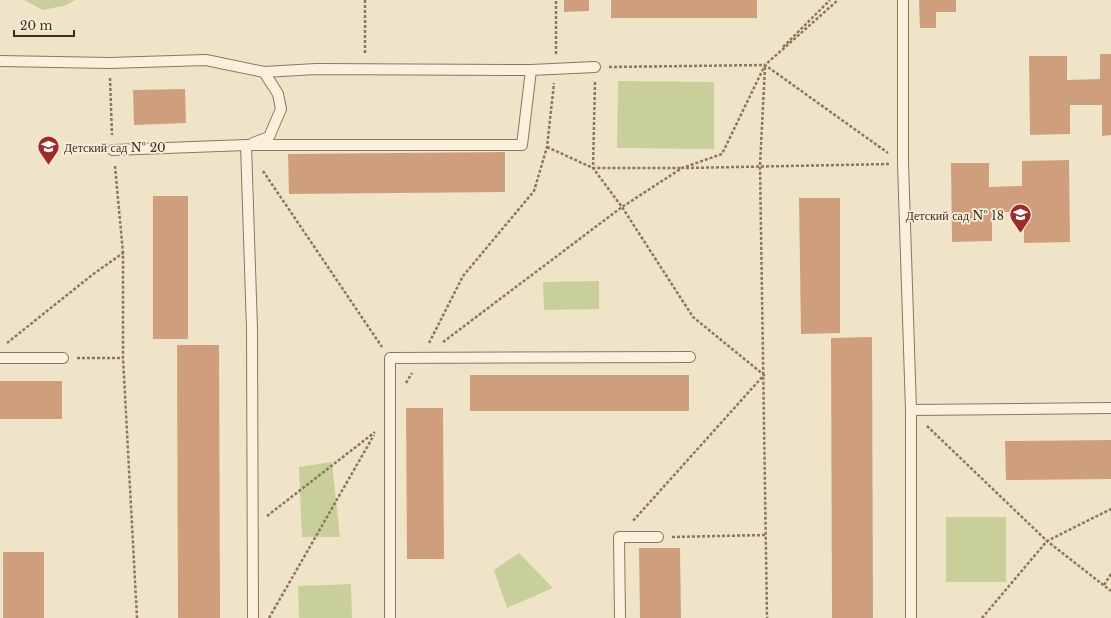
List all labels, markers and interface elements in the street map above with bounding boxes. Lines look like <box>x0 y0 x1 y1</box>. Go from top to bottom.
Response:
scale bar <box>14 12 74 38</box>
text: 20 m <box>20 18 52 33</box>
school or university icon: Детский сад № 20 <box>35 134 61 167</box>
place label: Детский сад № 20 <box>64 140 166 155</box>
school or university icon: Детский сад № 18 <box>1007 202 1033 235</box>
place label: Детский сад № 18 <box>906 208 1004 223</box>

